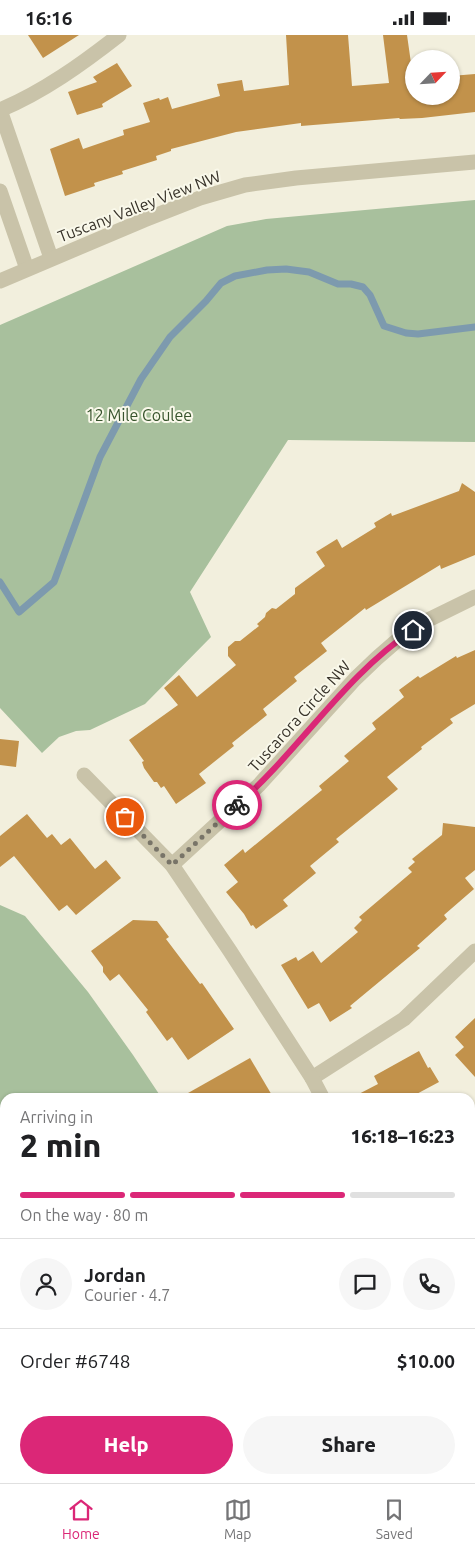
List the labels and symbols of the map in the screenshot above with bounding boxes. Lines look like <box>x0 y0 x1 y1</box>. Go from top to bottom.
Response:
north arrow <box>405 50 460 105</box>
street label: Tuscany Valley View NW <box>55 167 223 245</box>
park label: 12 Mile Coulee <box>86 406 192 424</box>
pin <box>392 609 434 651</box>
street label: Tuscarora Circle NW <box>244 656 354 775</box>
courier <box>212 780 262 830</box>
pin <box>104 796 146 838</box>

